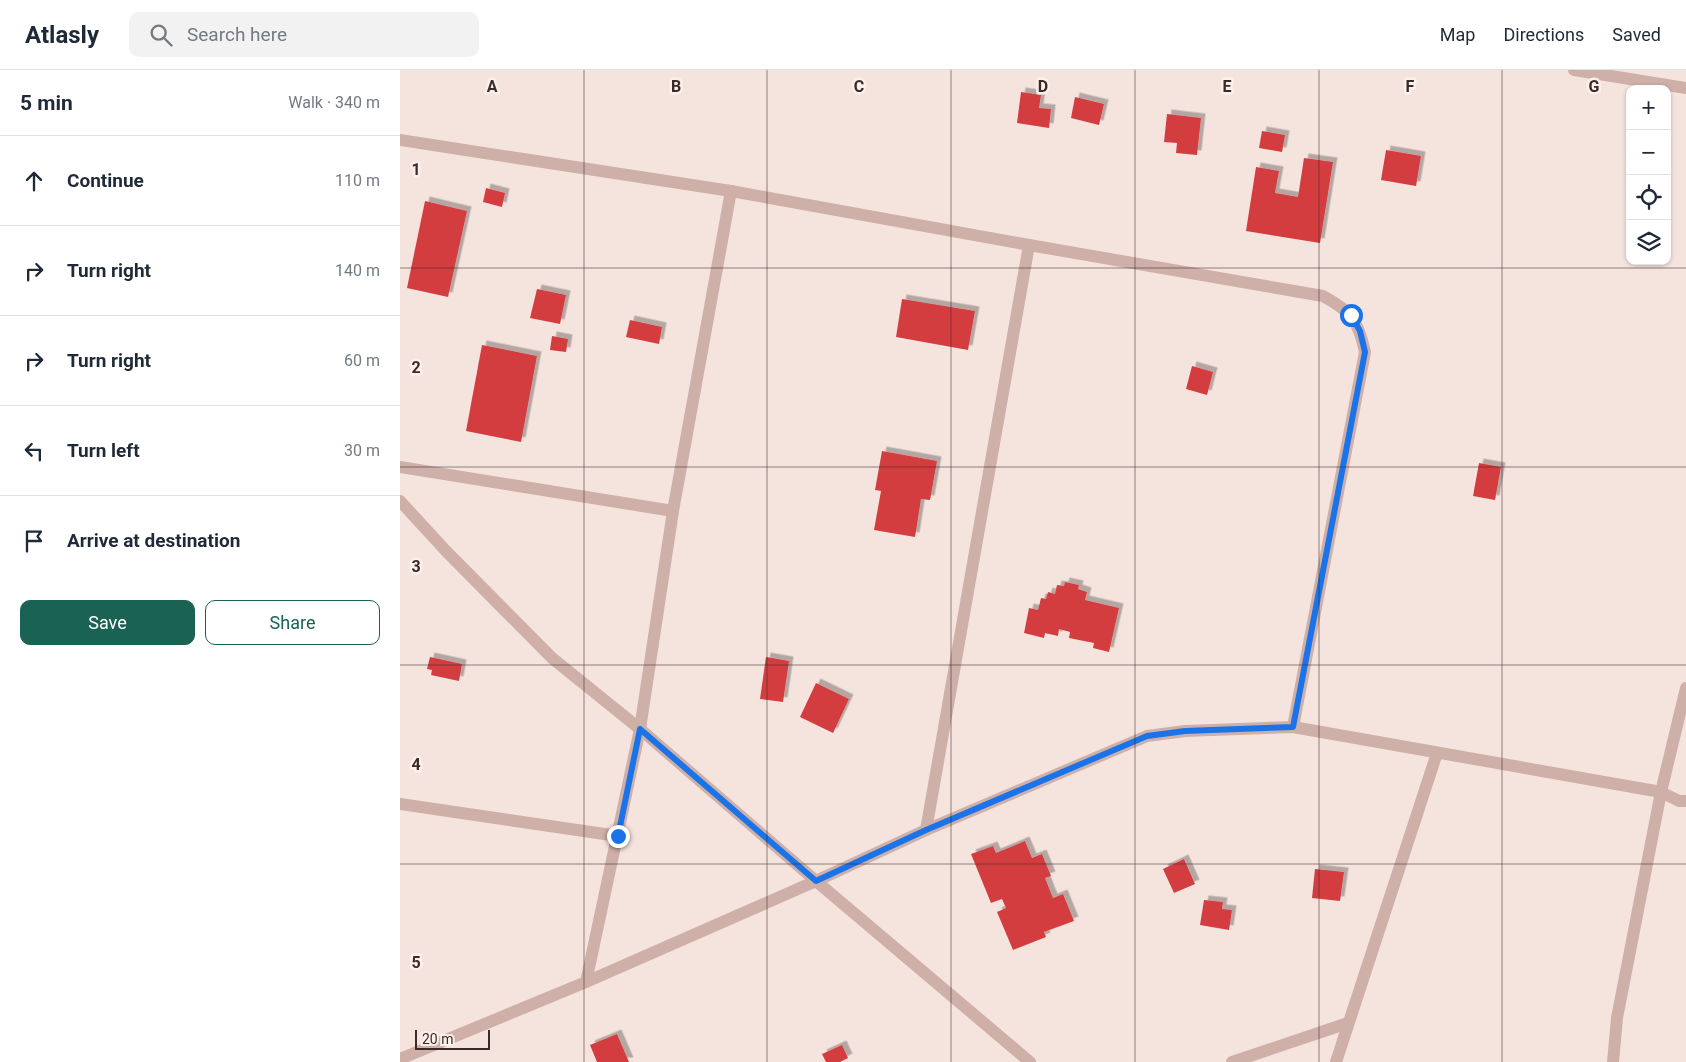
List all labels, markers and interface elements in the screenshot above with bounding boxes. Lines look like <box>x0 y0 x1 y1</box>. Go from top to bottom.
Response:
search box <box>129 12 479 57</box>
text: Atlasly <box>25 21 99 49</box>
icon: search <box>147 21 175 49</box>
text: Search here <box>187 23 287 46</box>
text: Map <box>1440 24 1475 45</box>
text: Directions <box>1503 24 1584 45</box>
text: Saved <box>1612 24 1661 45</box>
text: A <box>487 77 498 96</box>
text: B <box>671 77 681 96</box>
text: C <box>854 77 864 96</box>
text: D <box>1038 77 1048 96</box>
text: E <box>1223 77 1232 96</box>
text: F <box>1406 77 1415 96</box>
text: G <box>1589 77 1600 96</box>
map controls <box>1626 85 1671 265</box>
button: + <box>1626 85 1671 130</box>
text: 5 min <box>20 91 73 115</box>
text: Walk · 340 m <box>288 93 380 112</box>
button: − <box>1626 130 1671 175</box>
text: 1 <box>411 160 421 179</box>
icon: ahead <box>20 167 48 195</box>
text: Continue <box>67 169 144 192</box>
text: 110 m <box>335 171 380 190</box>
button: locate <box>1626 175 1671 220</box>
button: layers <box>1626 220 1671 265</box>
icon: right <box>20 257 48 285</box>
text: Turn right <box>67 259 151 282</box>
text: 140 m <box>335 261 380 280</box>
route start <box>1340 304 1363 327</box>
icon: right <box>20 347 48 375</box>
text: Turn right <box>67 349 151 372</box>
text: 60 m <box>344 351 380 370</box>
text: 2 <box>411 358 421 377</box>
icon: left <box>20 437 48 465</box>
text: Turn left <box>67 439 140 462</box>
text: 30 m <box>344 441 380 460</box>
icon: arrive <box>20 527 48 555</box>
text: Arrive at destination <box>67 529 240 552</box>
text: 3 <box>411 557 421 576</box>
button: Save <box>20 600 195 645</box>
button: Share <box>205 600 380 645</box>
text: 4 <box>411 755 421 774</box>
route end <box>607 825 630 848</box>
text: 5 <box>411 953 421 972</box>
scale bar <box>415 1027 490 1050</box>
text: 20 m <box>422 1031 454 1047</box>

